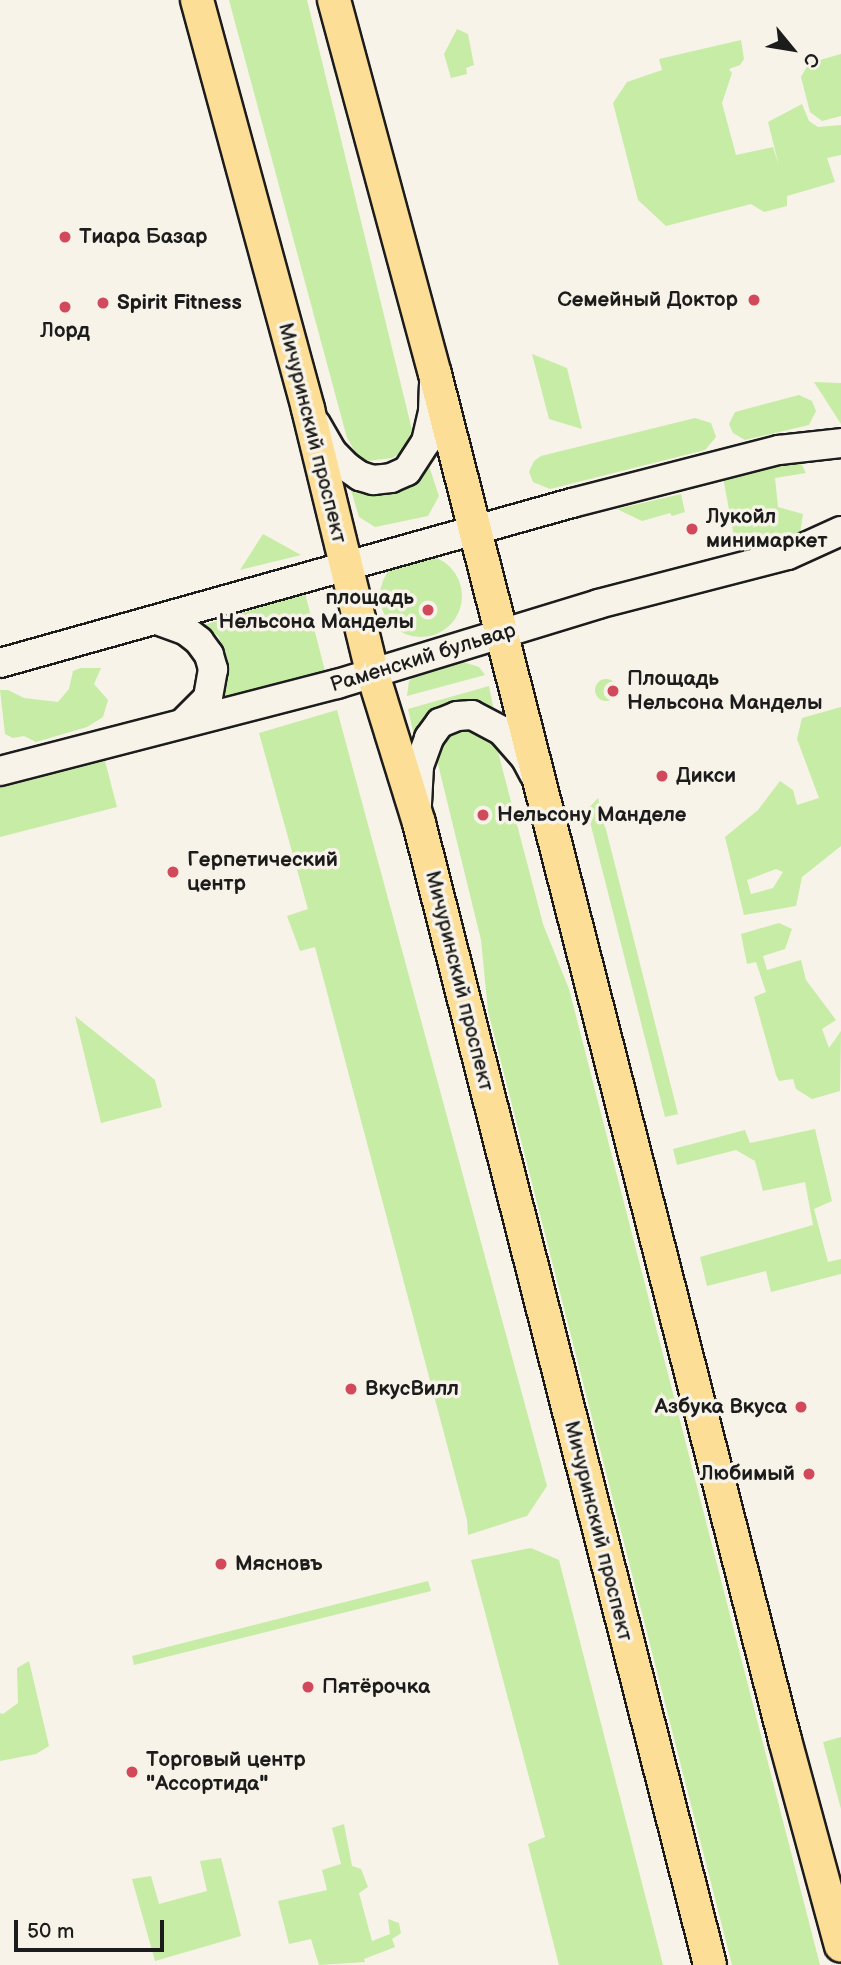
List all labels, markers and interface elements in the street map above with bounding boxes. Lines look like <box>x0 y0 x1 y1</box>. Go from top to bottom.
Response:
north arrow <box>757 14 827 84</box>
text: С <box>797 48 824 71</box>
place label: Тиара Базар <box>79 224 208 250</box>
marker: Тиара Базар <box>57 229 73 245</box>
place label: Семейный Доктор <box>557 287 738 313</box>
place label: Spirit Fitness <box>117 290 242 316</box>
marker: Семейный Доктор <box>744 290 764 310</box>
marker: Spirit Fitness <box>95 295 111 311</box>
marker: Лорд <box>57 299 73 315</box>
place label: Лорд <box>40 318 90 344</box>
street label: Мичуринский проспект <box>272 320 352 546</box>
place label: Лукойл минимаркет <box>706 504 828 554</box>
marker: Лукойл минимаркет <box>684 521 700 537</box>
place label: площадь Нельсона Манделы <box>219 585 414 635</box>
marker: площадь Нельсона Манделы <box>420 602 436 618</box>
street label: Раменский бульвар <box>327 618 519 698</box>
place label: Площадь Нельсона Манделы <box>627 666 822 716</box>
marker: Площадь Нельсона Манделы <box>605 683 621 699</box>
place label: Дикси <box>676 763 736 789</box>
marker: Дикси <box>654 768 670 784</box>
place label: Нельсону Манделе <box>497 802 687 828</box>
marker: Нельсону Манделе <box>475 807 491 823</box>
place label: Герпетический центр <box>187 847 338 897</box>
marker: Герпетический центр <box>165 864 181 880</box>
street label: Мичуринский проспект <box>419 868 499 1094</box>
place label: ВкусВилл <box>365 1376 459 1402</box>
marker: ВкусВилл <box>343 1381 359 1397</box>
place label: Азбука Вкуса <box>655 1394 787 1420</box>
marker: Азбука Вкуса <box>793 1399 809 1415</box>
street label: Мичуринский проспект <box>558 1418 638 1644</box>
place label: Любимый <box>700 1461 795 1487</box>
marker: Любимый <box>801 1466 817 1482</box>
place label: Мясновъ <box>235 1551 322 1577</box>
marker: Мясновъ <box>213 1556 229 1572</box>
place label: Пятёрочка <box>322 1674 430 1700</box>
marker: Пятёрочка <box>300 1679 316 1695</box>
place label: Торговый центр "Ассортида" <box>146 1747 306 1797</box>
marker: Торговый центр "Ассортида" <box>124 1764 140 1780</box>
scale bar <box>18 1906 168 1950</box>
text: 50 m <box>27 1919 74 1944</box>

